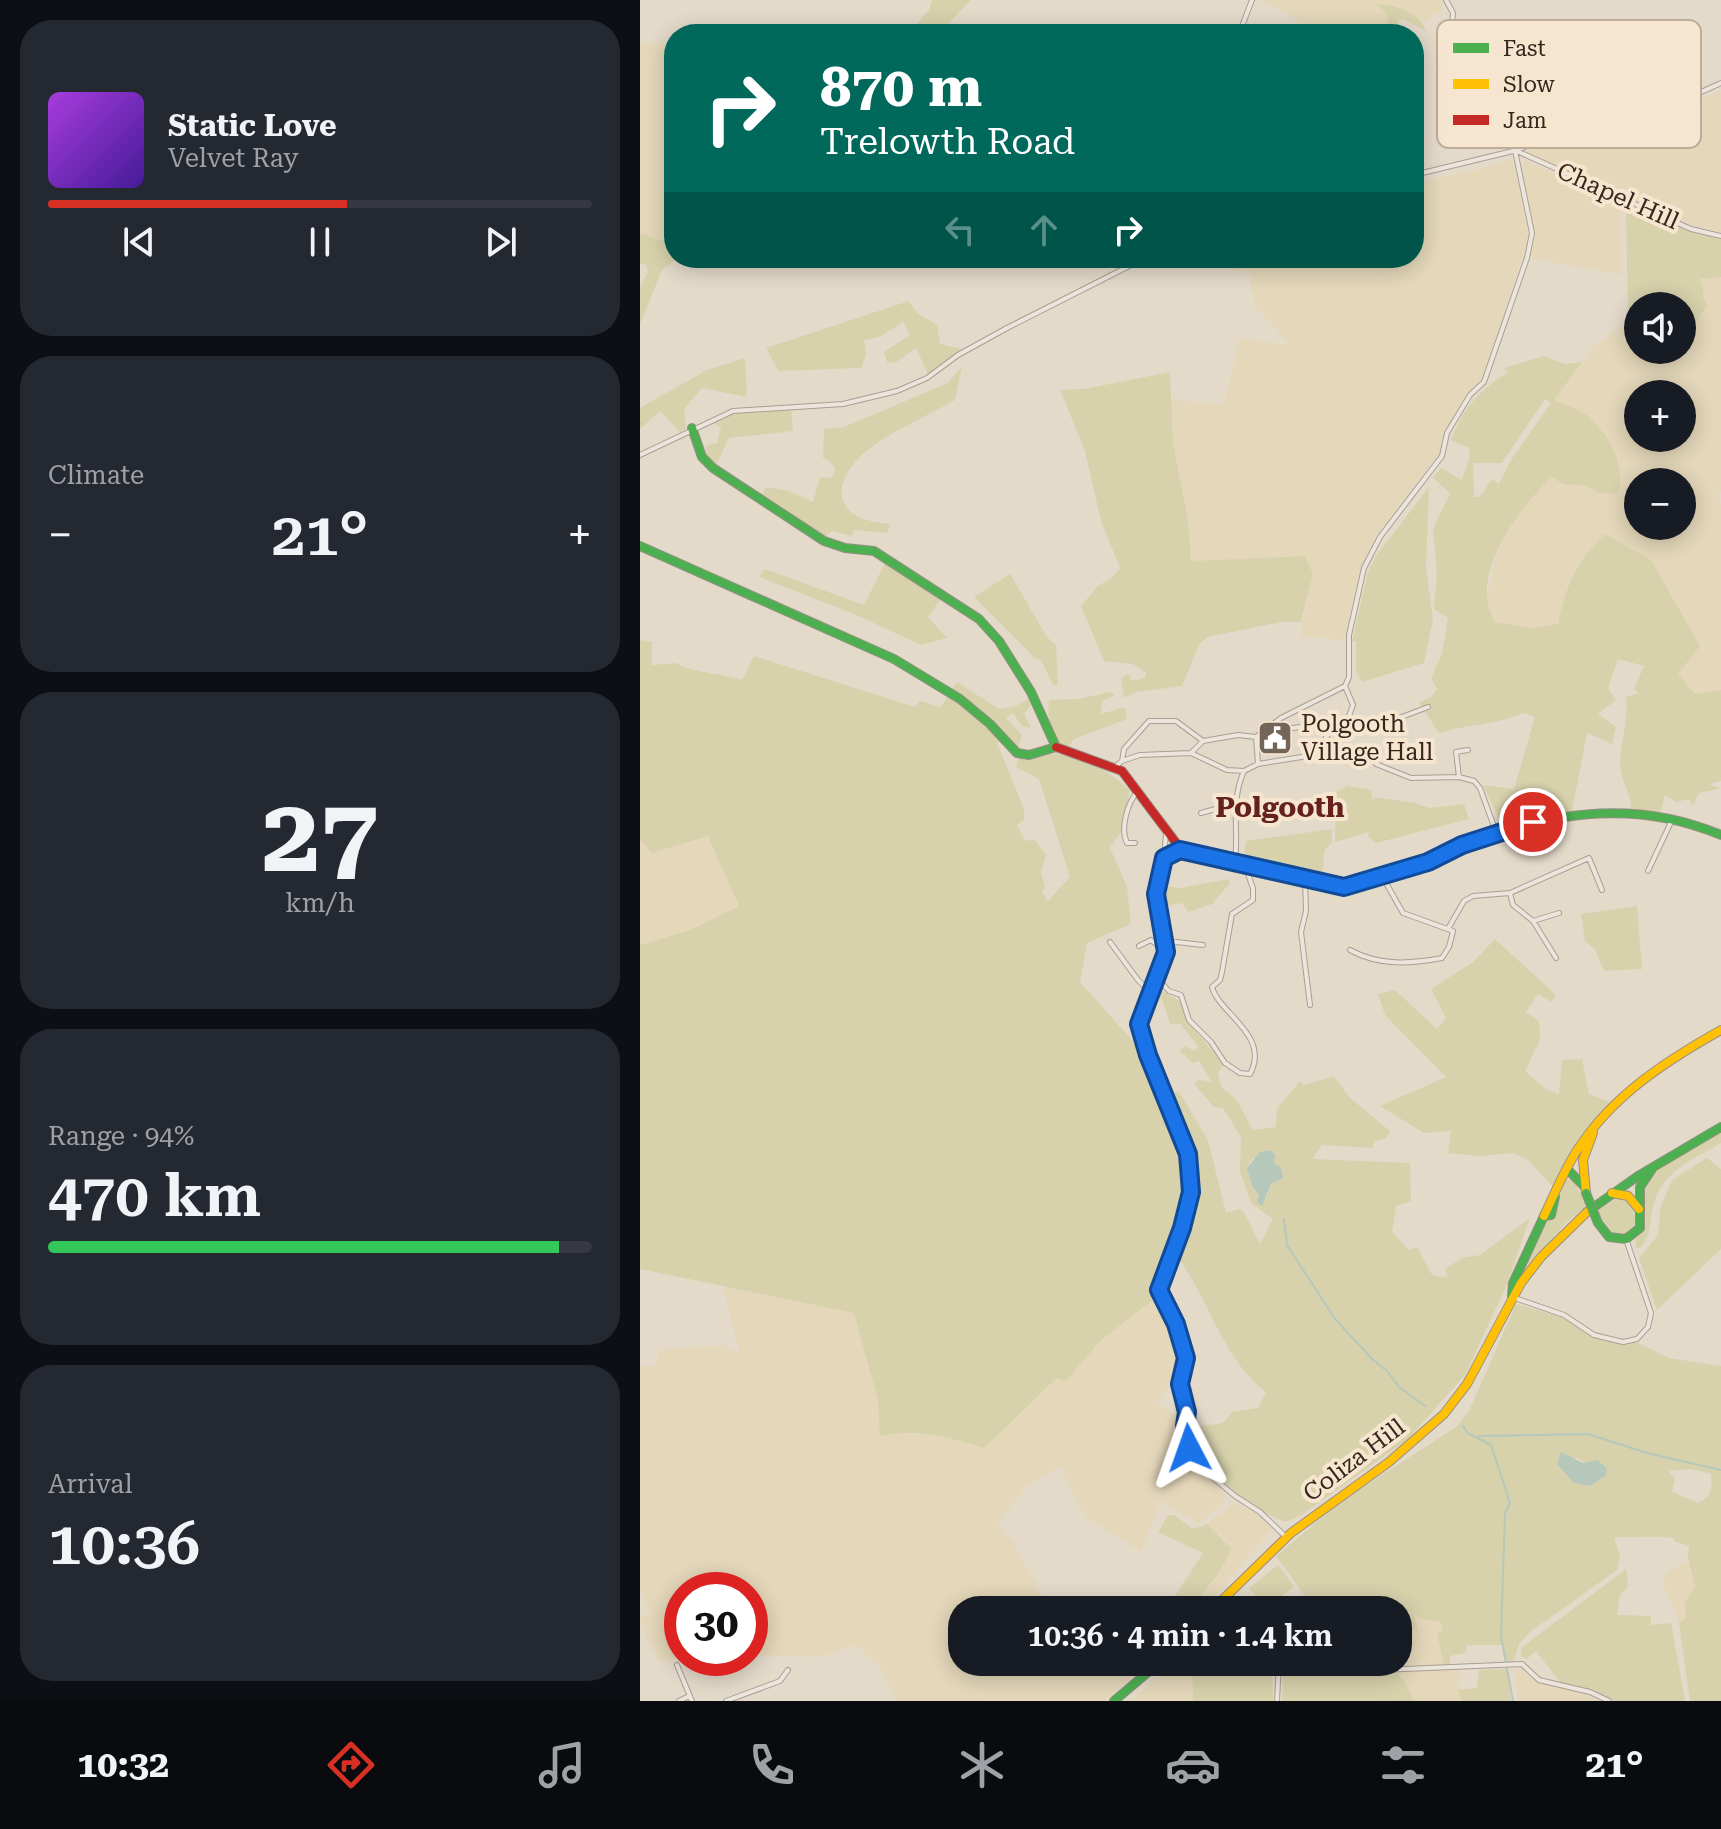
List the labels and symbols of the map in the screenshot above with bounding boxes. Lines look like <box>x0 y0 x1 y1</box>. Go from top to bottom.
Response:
legend <box>1437 20 1701 148</box>
text: Fast <box>1503 36 1546 61</box>
text: Slow <box>1503 72 1556 97</box>
text: Jam <box>1503 108 1547 133</box>
street label: Chapel Hill <box>1553 157 1683 235</box>
place label: Polgooth Village Hall <box>1301 710 1433 766</box>
public building icon: Polgooth Village Hall <box>1256 719 1294 757</box>
pin <box>1499 788 1567 856</box>
district label: Polgooth <box>1215 791 1345 824</box>
position arrow <box>1147 1406 1231 1490</box>
street label: Coliza Hill <box>1298 1413 1410 1507</box>
speed limit sign: 30 <box>664 1572 768 1676</box>

